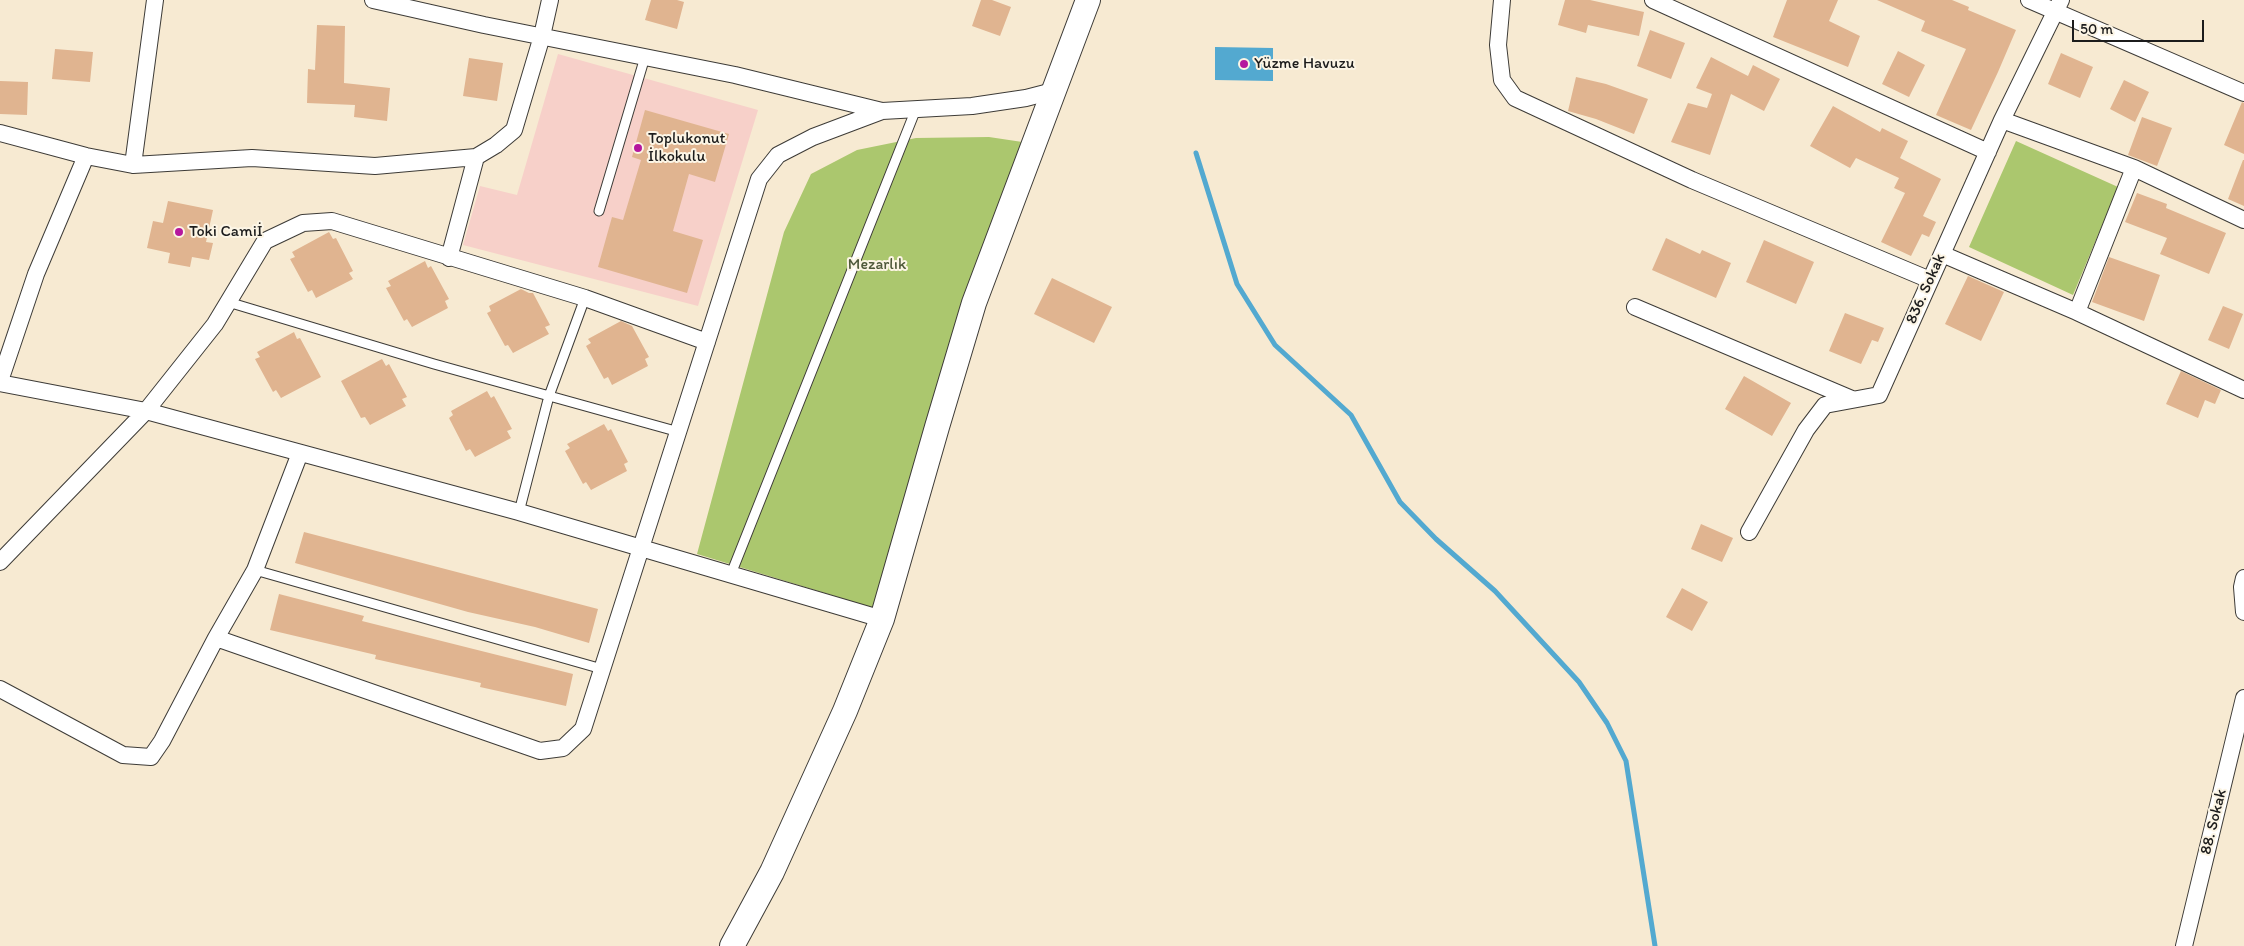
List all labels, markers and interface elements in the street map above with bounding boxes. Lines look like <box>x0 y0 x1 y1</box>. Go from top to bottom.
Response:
scale bar <box>2074 10 2206 42</box>
text: 50 m <box>2080 20 2113 38</box>
place label: Yüzme Havuzu <box>1254 54 1355 74</box>
marker: Yüzme Havuzu <box>1238 58 1250 70</box>
place label: Toplukonut İlkokulu <box>648 129 726 167</box>
marker: Toplukonut İlkokulu <box>632 142 644 154</box>
place label: Toki Camiİ <box>189 222 263 242</box>
marker: Toki Camiİ <box>173 226 185 238</box>
street label: 836. Sokak <box>1902 251 1950 327</box>
park label: Mezarlık <box>848 255 906 275</box>
street label: 88. Sokak <box>2197 787 2231 857</box>

